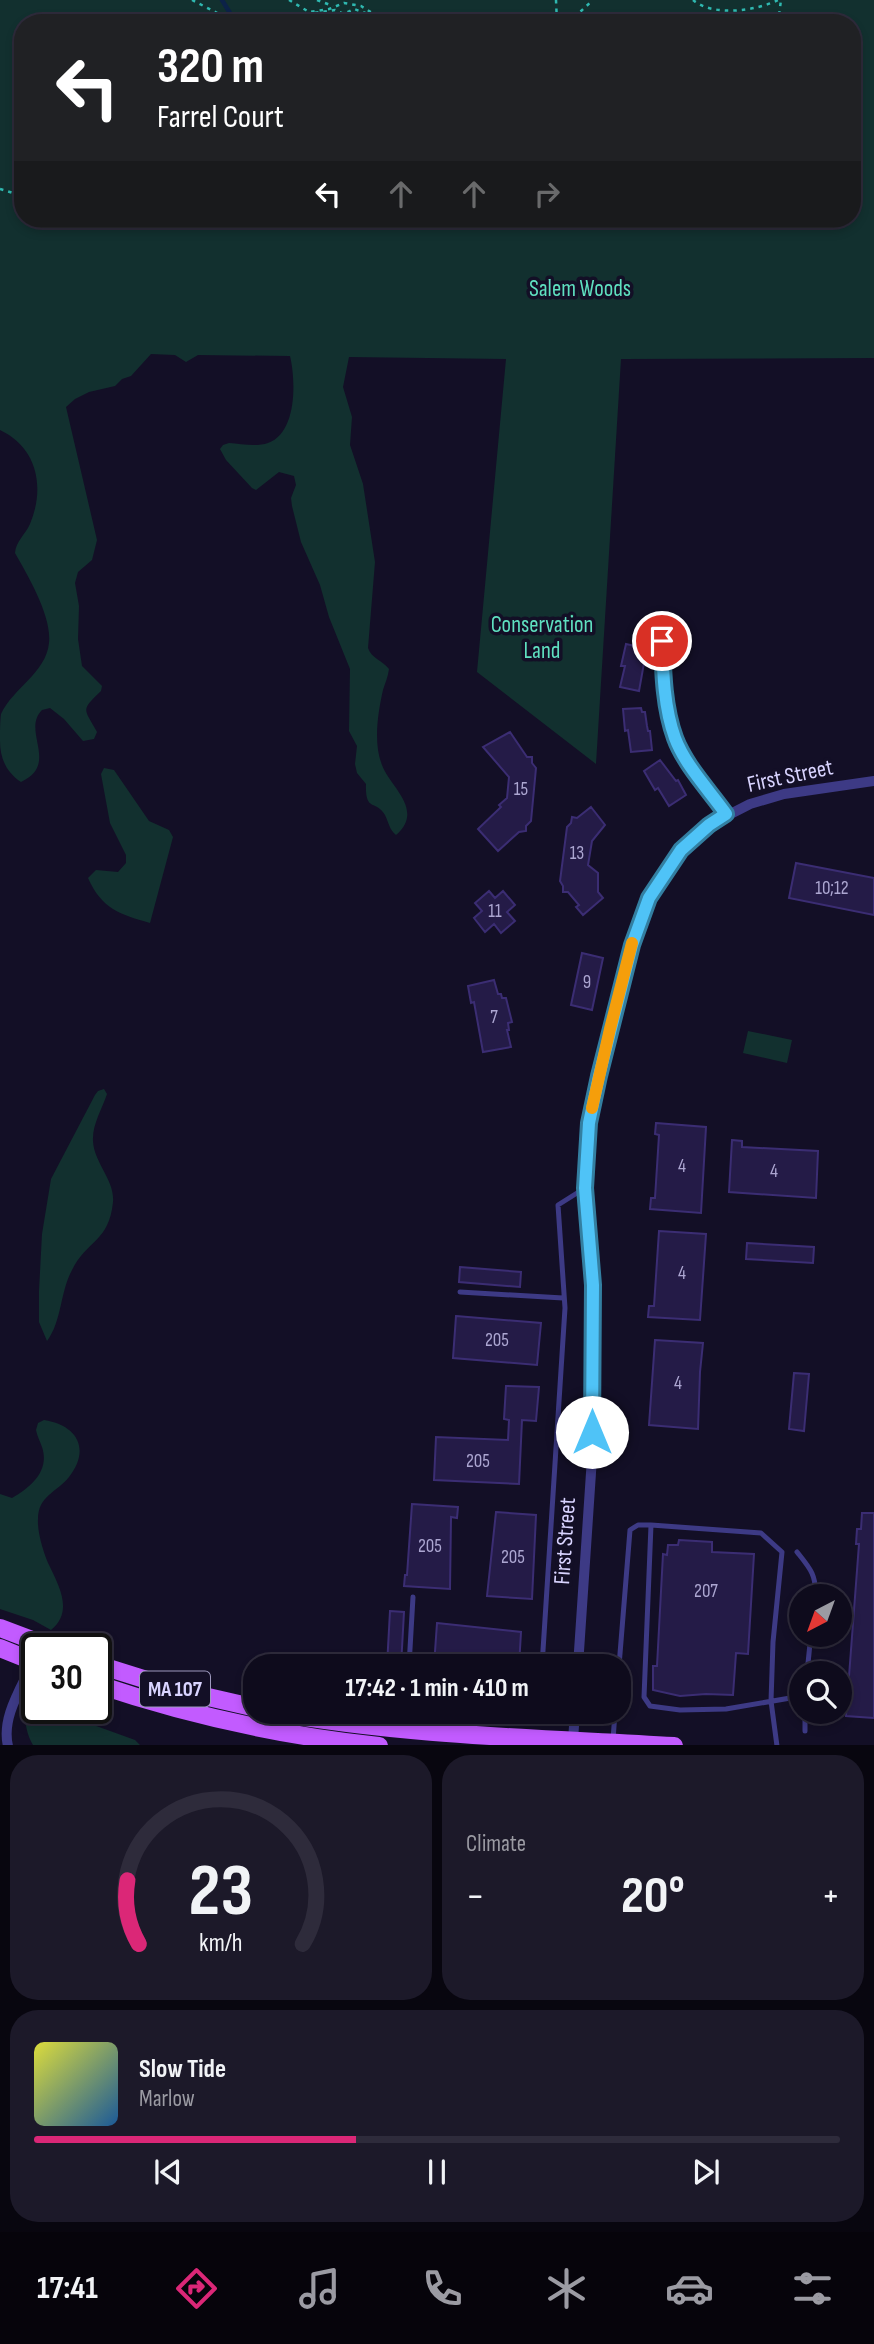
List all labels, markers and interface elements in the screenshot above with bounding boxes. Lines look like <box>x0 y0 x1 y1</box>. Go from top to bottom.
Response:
text: 320 m <box>157 38 264 97</box>
icon: left <box>42 42 133 133</box>
text: Farrel Court <box>157 98 284 137</box>
icon: left <box>309 175 347 213</box>
icon: ahead <box>382 175 420 213</box>
icon: ahead <box>455 175 493 213</box>
icon: right <box>528 175 566 213</box>
park label: Salem Woods <box>529 275 631 303</box>
park label: Conservation Land <box>491 611 593 665</box>
pin <box>632 611 692 671</box>
icon: arrive <box>643 622 681 660</box>
street label: First Street <box>745 753 835 799</box>
house number: 15 <box>514 778 528 801</box>
house number: 13 <box>570 842 584 865</box>
house number: 10;12 <box>815 877 849 900</box>
house number: 11 <box>488 900 502 923</box>
house number: 9 <box>583 971 591 994</box>
house number: 7 <box>490 1006 498 1029</box>
house number: 4 <box>678 1155 686 1178</box>
house number: 4 <box>770 1160 778 1183</box>
house number: 4 <box>678 1262 686 1285</box>
house number: 205 <box>485 1329 509 1352</box>
house number: 4 <box>674 1372 682 1395</box>
position arrow <box>555 1395 629 1469</box>
house number: 205 <box>466 1450 490 1473</box>
street label: First Street <box>548 1497 582 1585</box>
house number: 205 <box>418 1535 442 1558</box>
house number: 205 <box>501 1546 525 1569</box>
house number: 207 <box>694 1580 718 1603</box>
north arrow <box>789 1584 852 1647</box>
map controls <box>789 1584 852 1724</box>
speed limit sign: 30 <box>21 1633 112 1724</box>
button: search <box>789 1661 852 1724</box>
road number: MA 107 <box>140 1672 210 1706</box>
text: 17:42 · 1 min · 410 m <box>345 1673 529 1704</box>
text: Climate <box>466 1830 526 1858</box>
text: 23 <box>189 1848 253 1936</box>
text: 20° <box>621 1865 685 1928</box>
text: − <box>466 1874 485 1919</box>
text: + <box>821 1874 840 1919</box>
text: km/h <box>199 1927 243 1958</box>
text: Slow Tide <box>139 2054 226 2085</box>
text: Marlow <box>139 2085 195 2113</box>
icon: previous <box>149 2153 187 2191</box>
icon: pause <box>418 2153 456 2191</box>
icon: next <box>687 2153 725 2191</box>
icon: directions <box>172 2264 221 2313</box>
icon: music <box>295 2264 344 2313</box>
icon: phone <box>418 2264 467 2313</box>
icon: climate <box>542 2264 591 2313</box>
icon: car <box>665 2264 714 2313</box>
icon: filters <box>788 2264 837 2313</box>
text: 17:41 <box>37 2269 98 2308</box>

